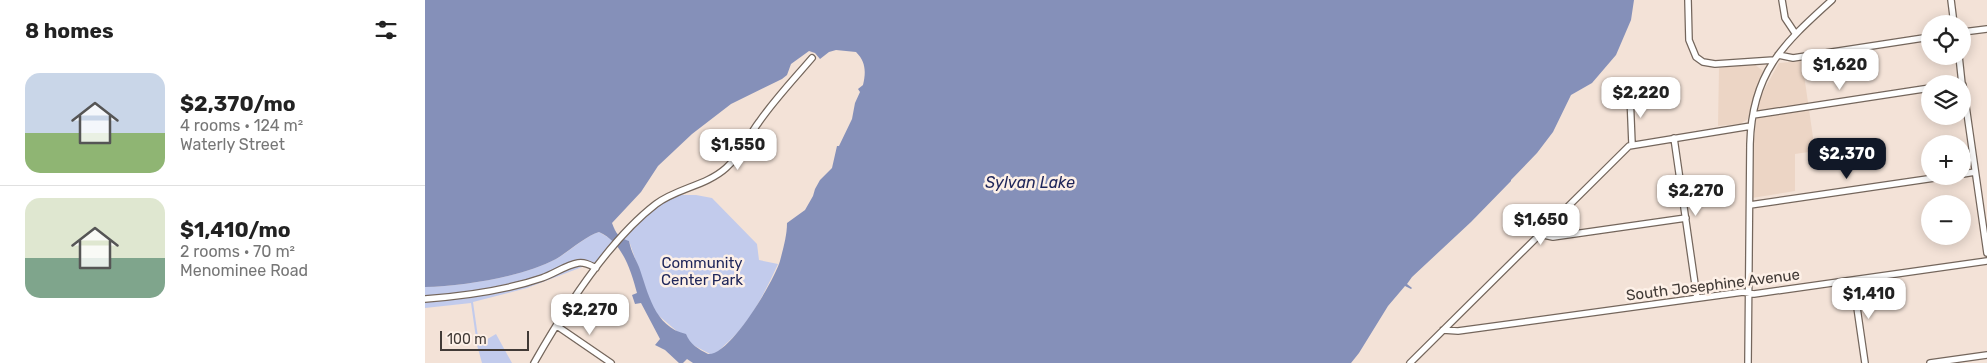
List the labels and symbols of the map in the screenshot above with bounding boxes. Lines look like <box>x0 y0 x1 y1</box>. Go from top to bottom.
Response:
pin: $1,620 <box>1799 48 1881 91</box>
pin: $2,220 <box>1600 76 1682 119</box>
pin: $1,550 <box>697 128 779 171</box>
pin: $2,370 <box>1806 138 1888 180</box>
water label: Sylvan Lake <box>985 173 1075 192</box>
pin: $2,270 <box>1655 174 1737 217</box>
pin: $1,650 <box>1500 204 1582 246</box>
park label: Community Center Park <box>661 254 743 289</box>
street label: South Josephine Avenue <box>1625 265 1801 305</box>
pin: $1,410 <box>1828 278 1910 320</box>
pin: $2,270 <box>549 294 631 336</box>
scale bar <box>440 328 529 351</box>

